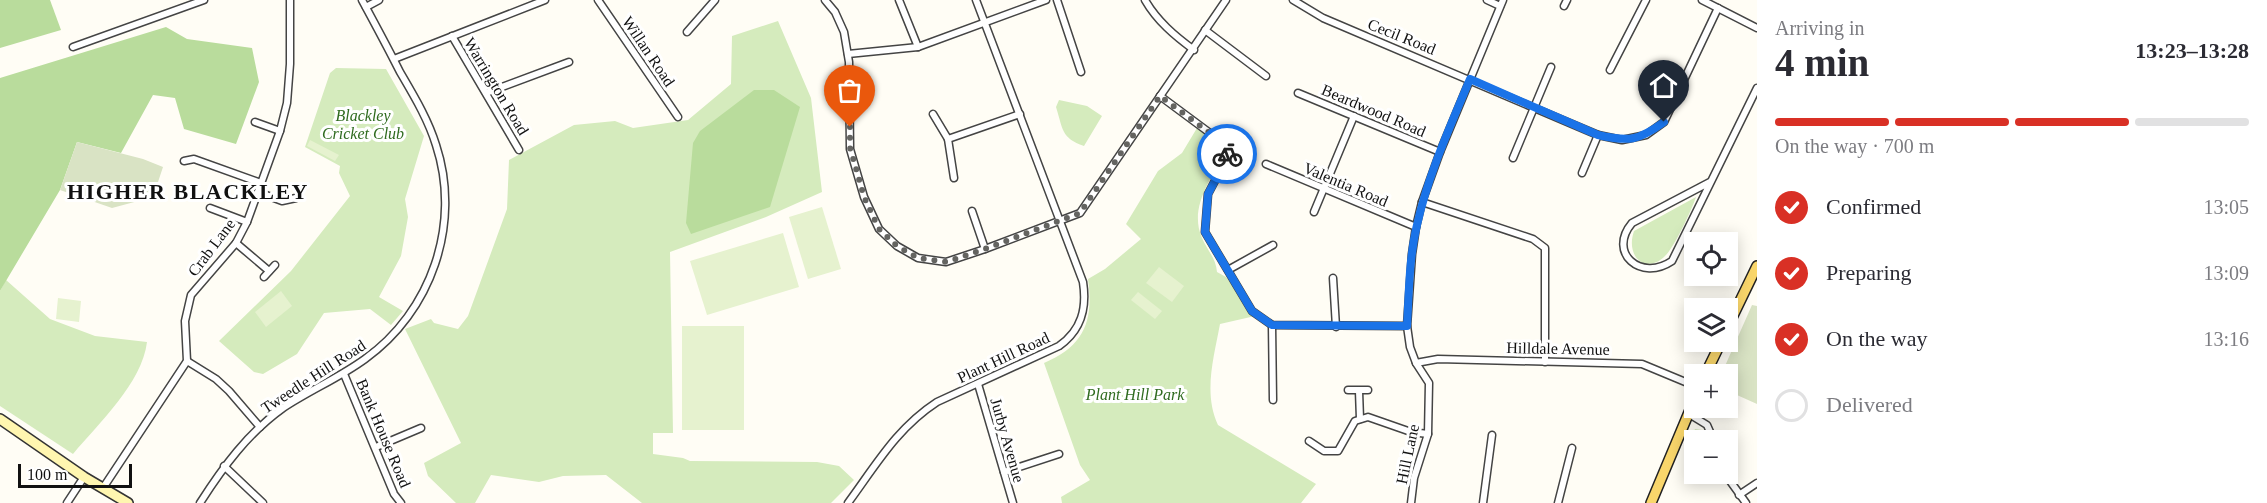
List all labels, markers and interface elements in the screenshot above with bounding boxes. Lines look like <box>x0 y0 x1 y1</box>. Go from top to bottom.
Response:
street label: Willan Road <box>619 13 678 89</box>
street label: Cecil Road <box>1365 15 1438 58</box>
text: Arriving in <box>1775 17 1864 39</box>
street label: Warrington Road <box>460 35 532 138</box>
text: 13:23–13:28 <box>2135 38 2249 63</box>
text: 4 min <box>1775 41 1869 84</box>
pin <box>1638 60 1689 122</box>
pin <box>824 65 875 127</box>
icon: home <box>1647 69 1680 102</box>
icon: bag <box>833 74 866 107</box>
street label: Beardwood Road <box>1319 81 1428 140</box>
park label: Blackley Cricket Club <box>322 107 404 142</box>
courier <box>1197 124 1257 184</box>
text: On the way · 700 m <box>1775 135 1934 157</box>
icon: bike <box>1211 138 1244 171</box>
street label: Valentia Road <box>1301 159 1391 210</box>
district label: HIGHER BLACKLEY <box>67 179 309 204</box>
icon: check <box>1775 191 1808 224</box>
text: Confirmed <box>1826 194 1921 219</box>
text: 13:05 <box>2203 196 2249 218</box>
street label: Crab Lane <box>184 215 238 279</box>
map controls <box>1684 232 1738 484</box>
button: locate <box>1684 232 1738 286</box>
icon: check <box>1775 257 1808 290</box>
text: Preparing <box>1826 260 1912 285</box>
text: 13:09 <box>2203 262 2249 284</box>
button: layers <box>1684 298 1738 352</box>
icon: check <box>1775 323 1808 356</box>
text: On the way <box>1826 326 1927 351</box>
text: 13:16 <box>2203 328 2249 350</box>
street label: Plant Hill Road <box>955 329 1052 386</box>
street label: Tweedle Hill Road <box>258 336 368 416</box>
street label: Hilldale Avenue <box>1506 339 1610 358</box>
button: + <box>1684 364 1738 418</box>
street label: Bank House Road <box>353 376 414 490</box>
park label: Plant Hill Park <box>1085 386 1185 403</box>
text: Delivered <box>1826 392 1913 417</box>
street label: Jurby Avenue <box>986 396 1028 485</box>
street label: Hill Lane <box>1393 423 1422 486</box>
button: − <box>1684 430 1738 484</box>
scale bar <box>18 461 132 488</box>
text: 100 m <box>27 466 67 483</box>

